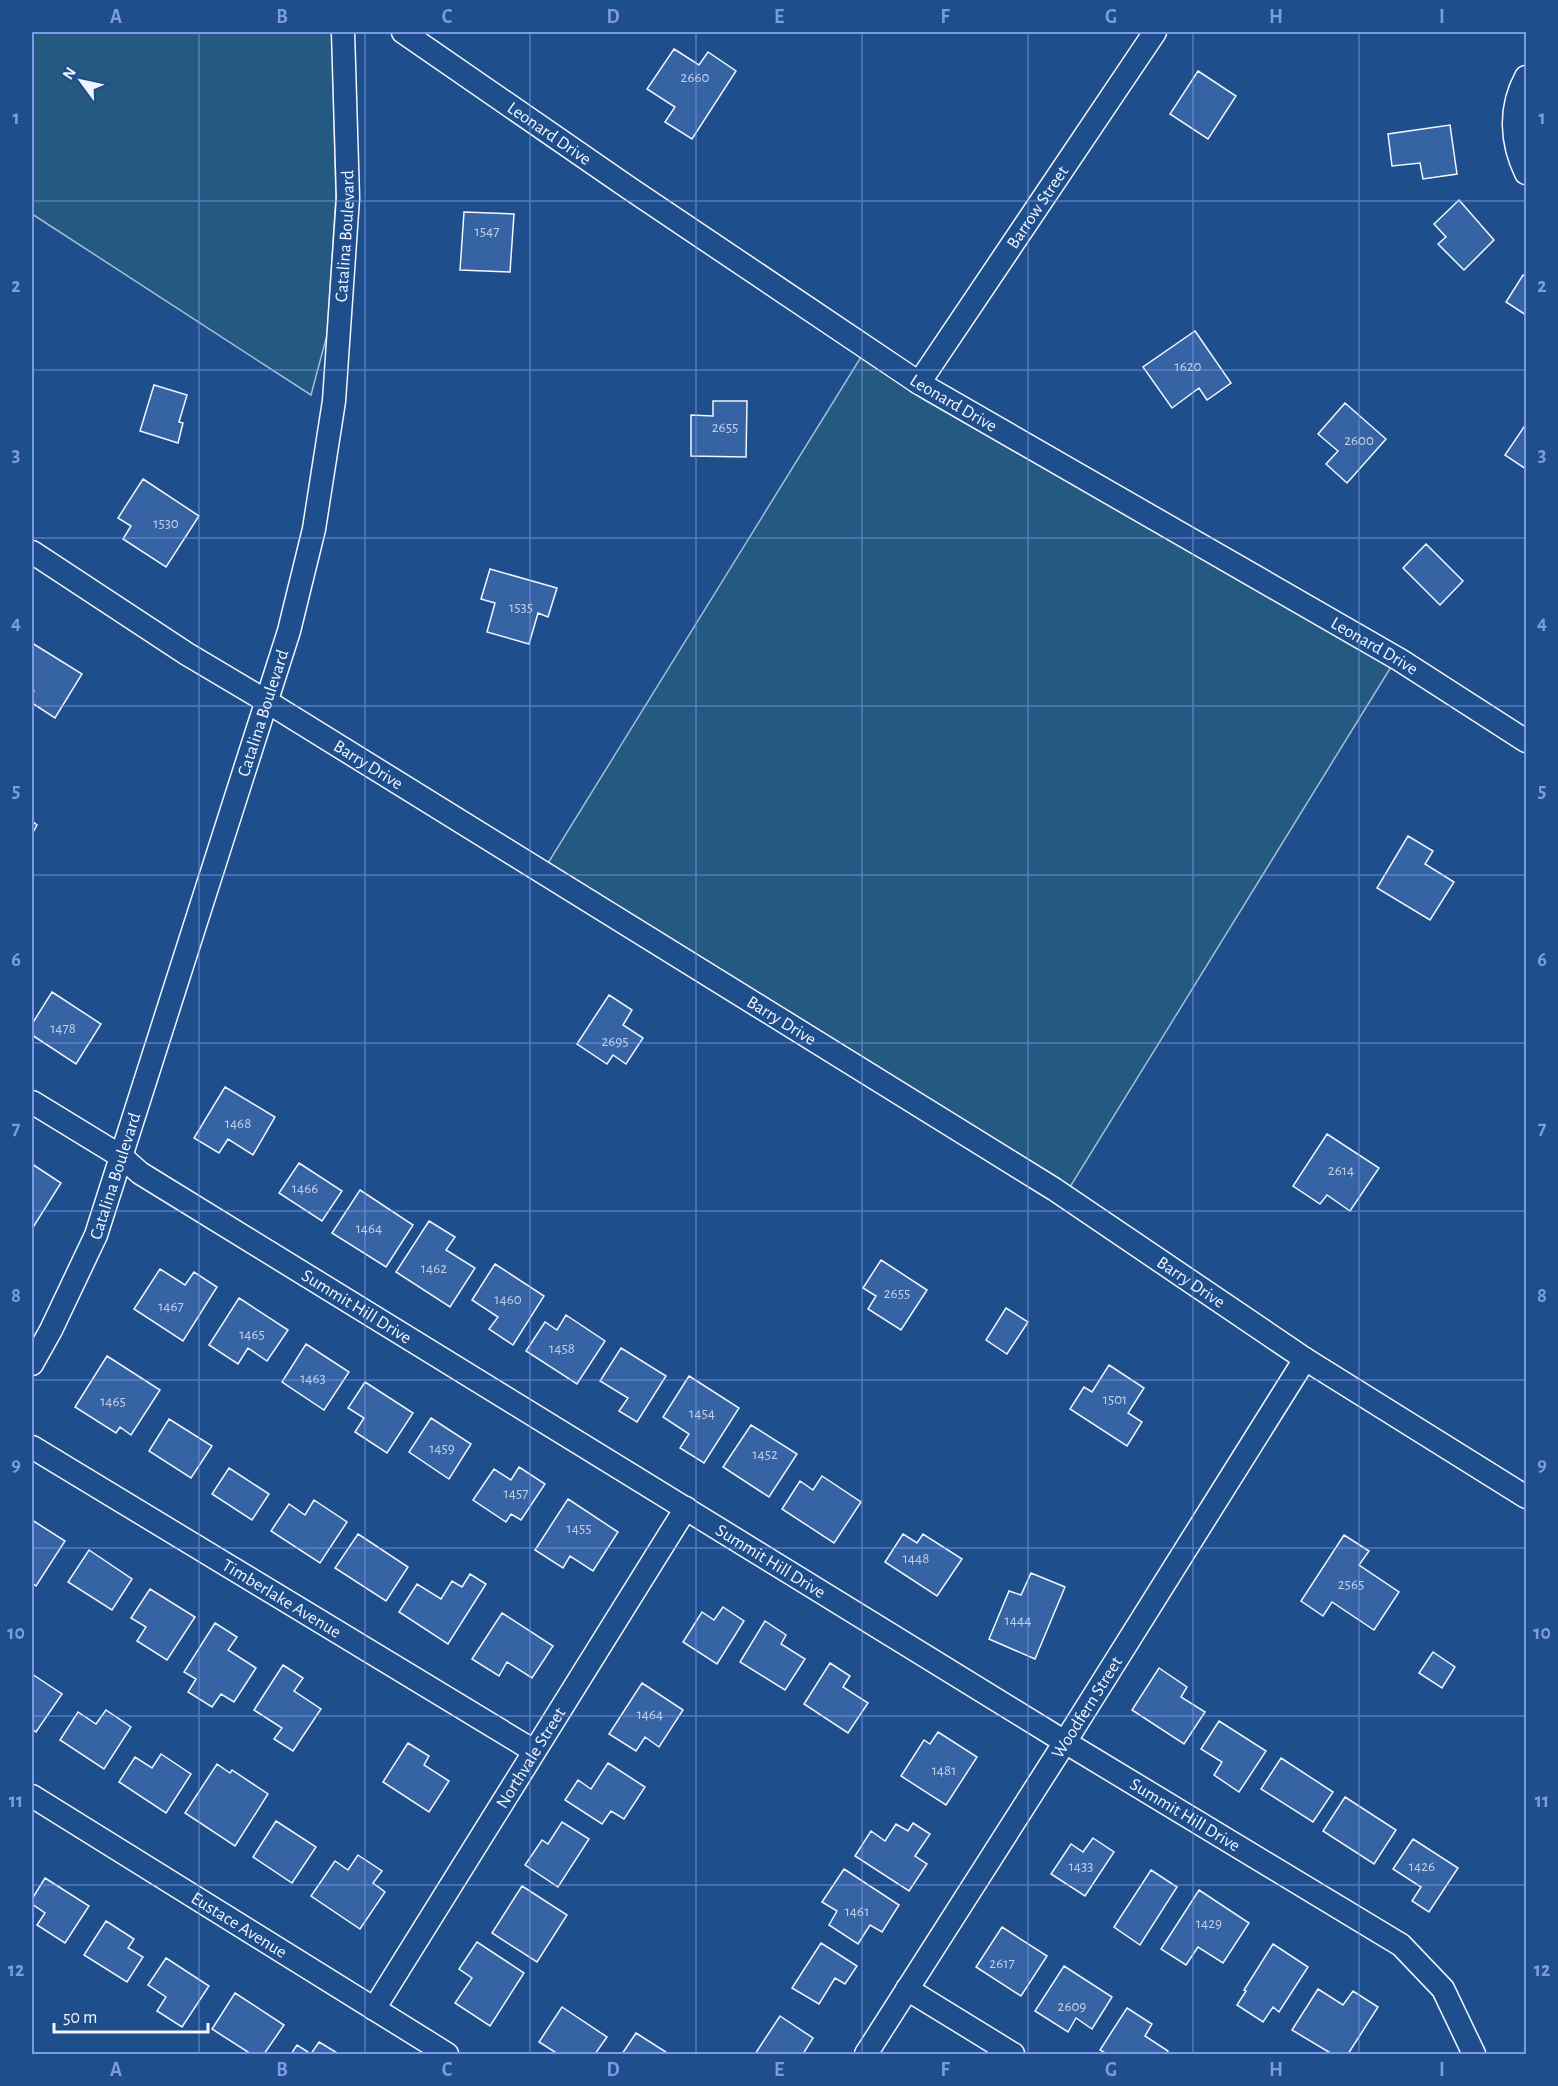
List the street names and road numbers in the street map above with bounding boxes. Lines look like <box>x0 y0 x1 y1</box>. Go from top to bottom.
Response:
street label: Leonard Drive <box>504 99 594 169</box>
street label: Barrow Street <box>1004 163 1072 252</box>
street label: Catalina Boulevard <box>333 170 358 303</box>
street label: Leonard Drive <box>906 371 1000 436</box>
street label: Leonard Drive <box>1328 614 1421 679</box>
street label: Catalina Boulevard <box>235 648 292 779</box>
street label: Barry Drive <box>330 737 406 793</box>
street label: Barry Drive <box>743 993 819 1049</box>
street label: Catalina Boulevard <box>87 1111 144 1242</box>
street label: Barry Drive <box>1153 1253 1228 1312</box>
street label: Summit Hill Drive <box>298 1267 414 1348</box>
street label: Summit Hill Drive <box>712 1521 828 1602</box>
street label: Timberlake Avenue <box>219 1556 344 1642</box>
street label: Woodfern Street <box>1049 1654 1126 1762</box>
street label: Northvale Street <box>493 1704 570 1812</box>
street label: Summit Hill Drive <box>1126 1775 1243 1856</box>
street label: Eustace Avenue <box>188 1889 290 1962</box>

